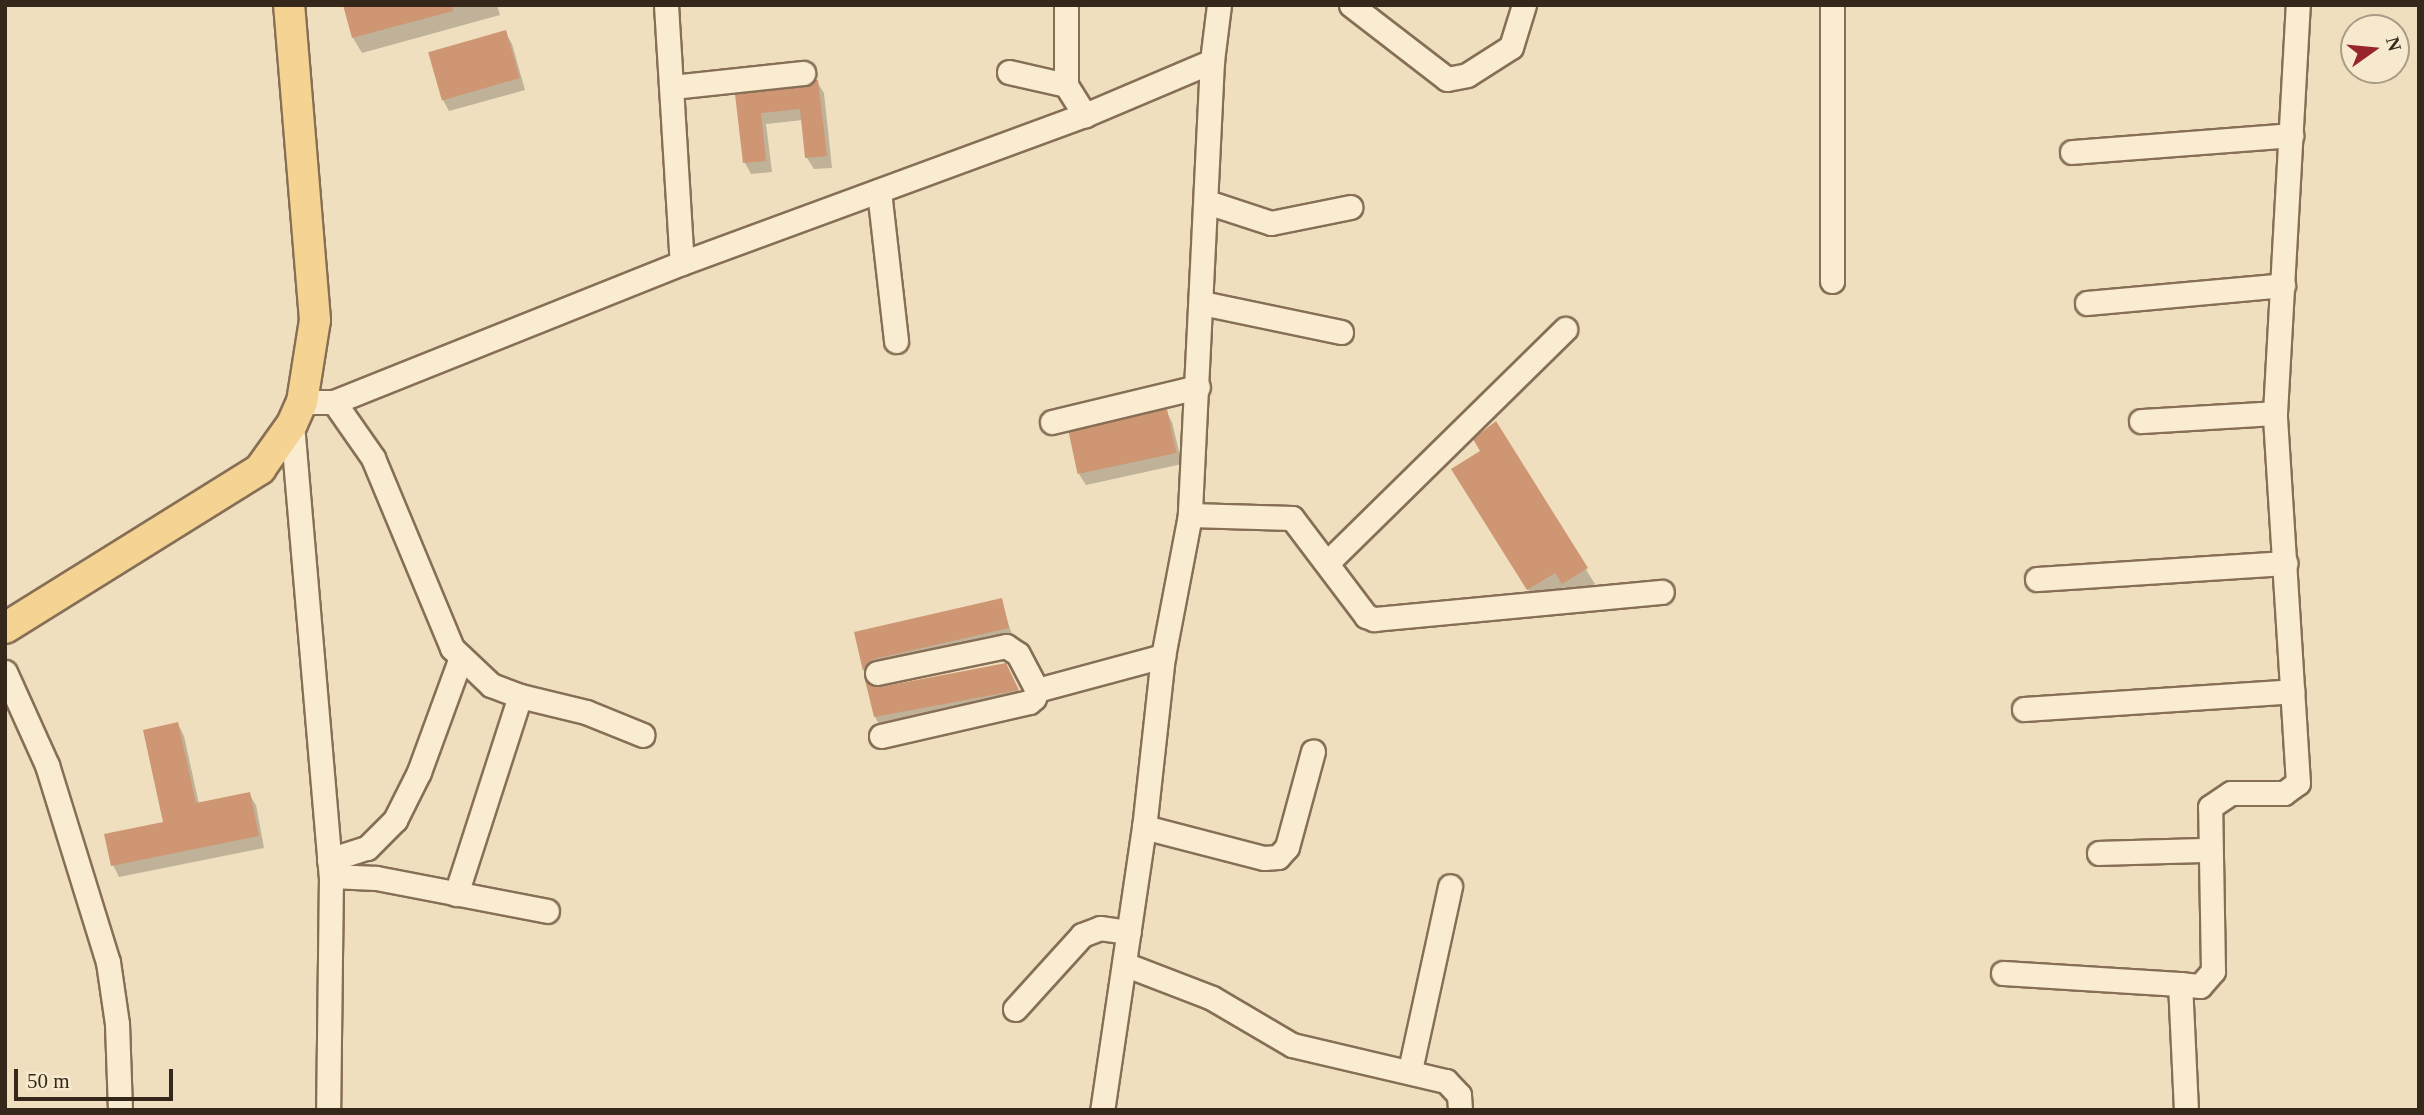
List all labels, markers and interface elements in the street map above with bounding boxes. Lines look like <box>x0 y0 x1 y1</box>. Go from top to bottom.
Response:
north arrow <box>2340 14 2410 84</box>
text: N <box>2382 35 2406 53</box>
scale bar <box>18 1056 177 1100</box>
text: 50 m <box>27 1069 70 1093</box>

